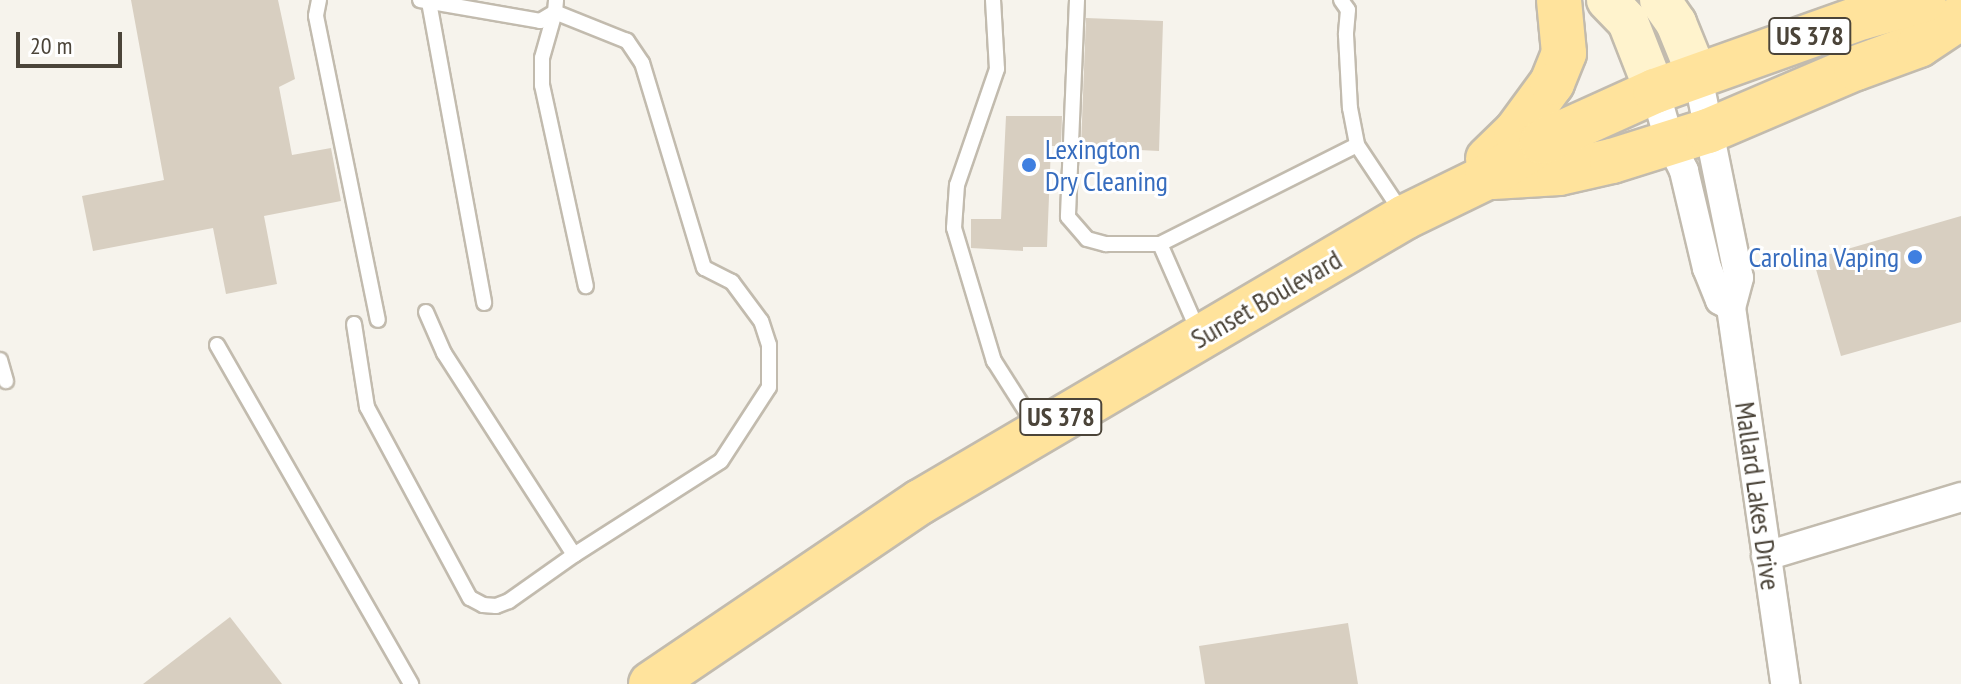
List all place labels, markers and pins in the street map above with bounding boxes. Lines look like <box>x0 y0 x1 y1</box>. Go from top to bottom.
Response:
place label: Lexington Dry Cleaning <box>1045 132 1169 198</box>
marker: Lexington Dry Cleaning <box>1020 156 1038 174</box>
place label: Carolina Vaping <box>1748 240 1899 274</box>
marker: Carolina Vaping <box>1906 248 1924 266</box>

